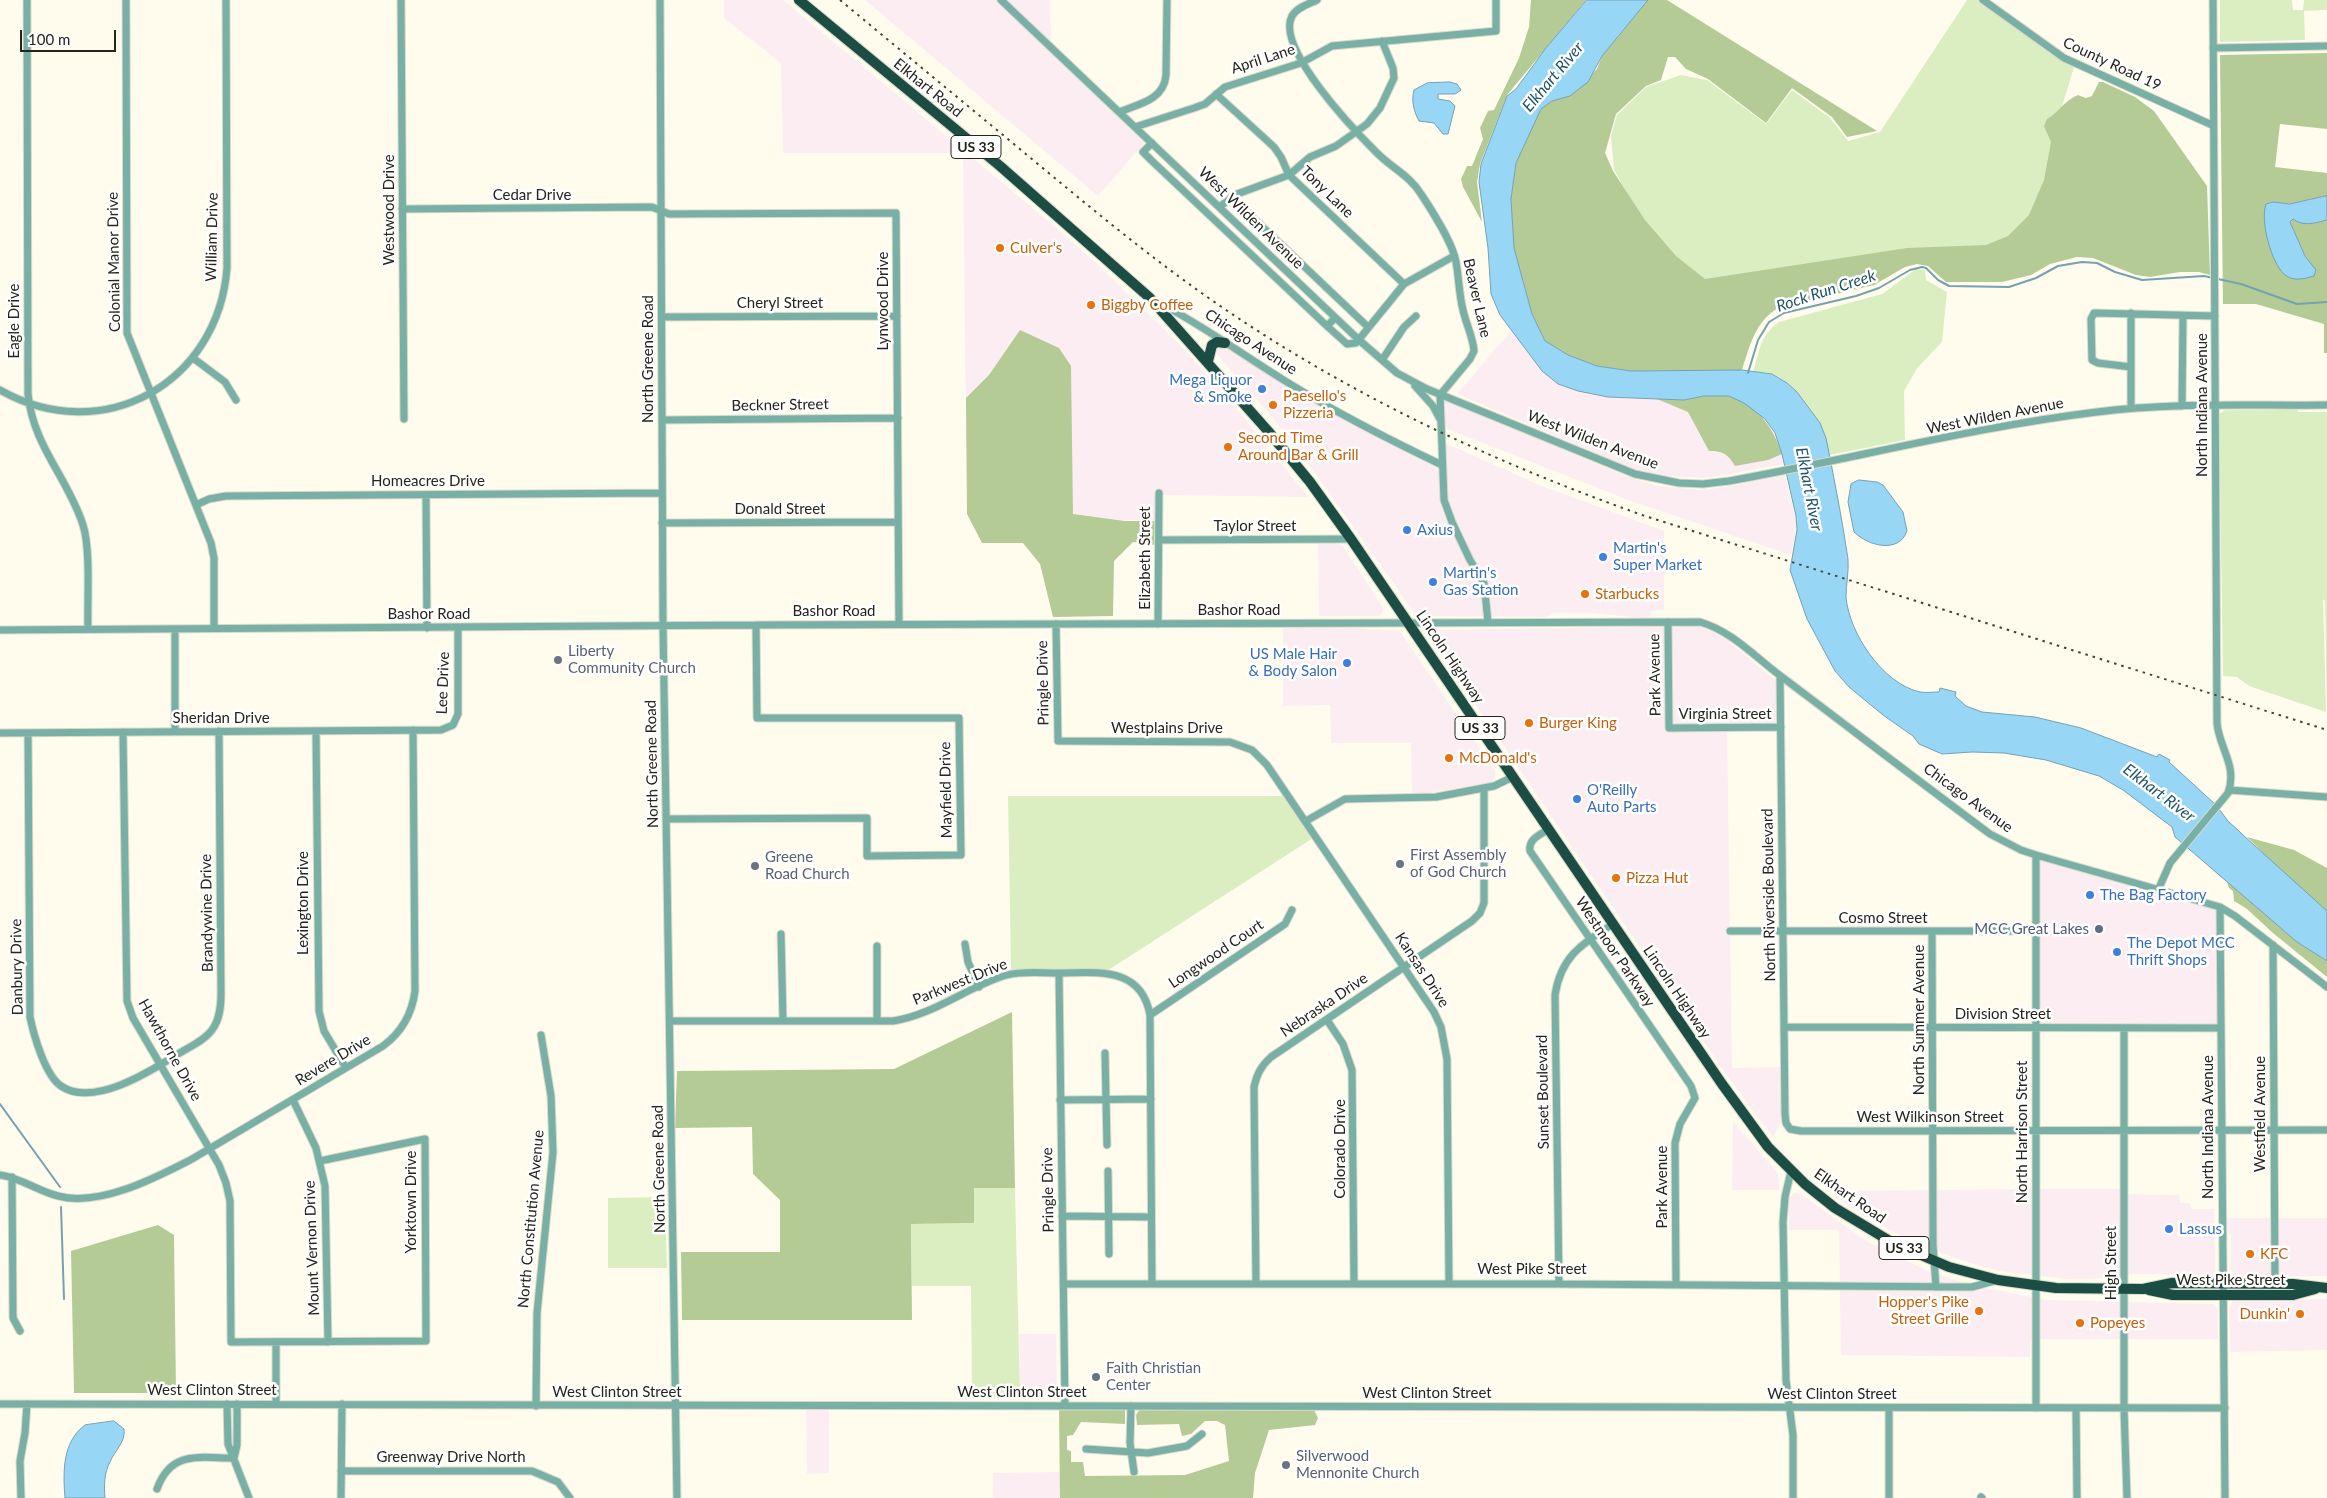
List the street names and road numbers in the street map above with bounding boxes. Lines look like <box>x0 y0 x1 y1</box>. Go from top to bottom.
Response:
street label: County Road 19 <box>2060 33 2164 95</box>
street label: April Lane <box>1229 40 1297 78</box>
street label: Elkhart Road <box>890 55 966 121</box>
road number: US 33 <box>951 136 1001 158</box>
street label: Westwood Drive <box>380 154 398 266</box>
street label: Tony Lane <box>1297 162 1357 222</box>
street label: West Wilden Avenue <box>1195 163 1307 273</box>
street label: Cedar Drive <box>493 186 571 204</box>
street label: Colonial Manor Drive <box>104 192 124 332</box>
street label: William Drive <box>202 192 222 282</box>
street label: Lynwood Drive <box>874 251 892 351</box>
street label: Beaver Lane <box>1459 257 1495 339</box>
street label: Eagle Drive <box>5 284 23 358</box>
street label: Cheryl Street <box>737 294 823 312</box>
street label: North Greene Road <box>639 295 657 423</box>
street label: Chicago Avenue <box>1202 306 1300 378</box>
street label: North Indiana Avenue <box>2193 333 2211 477</box>
street label: West Wilden Avenue <box>1925 394 2065 438</box>
street label: Beckner Street <box>731 395 829 415</box>
street label: West Wilden Avenue <box>1525 407 1661 473</box>
street label: Homeacres Drive <box>371 472 485 490</box>
street label: Donald Street <box>735 500 825 518</box>
street label: Elizabeth Street <box>1136 506 1154 610</box>
street label: Taylor Street <box>1214 517 1296 535</box>
street label: Bashor Road <box>1198 601 1280 619</box>
street label: Bashor Road <box>793 602 875 620</box>
street label: Bashor Road <box>388 605 470 623</box>
street label: Lincoln Highway <box>1412 607 1488 707</box>
street label: Park Avenue <box>1645 633 1665 717</box>
street label: Pringle Drive <box>1033 640 1053 726</box>
street label: Lee Drive <box>433 651 453 715</box>
street label: North Greene Road <box>642 700 662 828</box>
street label: Virginia Street <box>1678 705 1772 723</box>
street label: Sheridan Drive <box>172 709 270 727</box>
road number: US 33 <box>1455 716 1505 740</box>
street label: Westplains Drive <box>1111 719 1223 737</box>
street label: Mayfield Drive <box>936 741 956 839</box>
street label: Chicago Avenue <box>1920 759 2016 837</box>
street label: North Riverside Boulevard <box>1758 808 1780 982</box>
street label: Lexington Drive <box>294 851 312 955</box>
street label: Brandywine Drive <box>197 854 217 972</box>
street label: Westmoor Parkway <box>1571 893 1659 1011</box>
street label: Cosmo Street <box>1838 909 1928 927</box>
street label: Longwood Court <box>1165 916 1267 992</box>
street label: Danbury Drive <box>7 919 27 1015</box>
street label: Kansas Drive <box>1391 929 1453 1011</box>
street label: Lincoln Highway <box>1639 942 1715 1042</box>
street label: North Summer Avenue <box>1910 945 1928 1095</box>
street label: Parkwest Drive <box>910 955 1010 1009</box>
street label: Nebraska Drive <box>1277 969 1371 1041</box>
street label: Hawthorne Drive <box>134 996 206 1104</box>
street label: Division Street <box>1955 1005 2051 1023</box>
street label: Revere Drive <box>292 1030 374 1090</box>
street label: Sunset Boulevard <box>1533 1035 1553 1149</box>
street label: North Indiana Avenue <box>2199 1055 2217 1199</box>
street label: Westfield Avenue <box>2251 1056 2269 1172</box>
street label: North Harrison Street <box>2013 1061 2031 1203</box>
street label: Colorado Drive <box>1331 1099 1349 1199</box>
street label: North Greene Road <box>649 1105 669 1233</box>
street label: West Wilkinson Street <box>1856 1108 2004 1126</box>
street label: North Constitution Avenue <box>514 1129 548 1309</box>
street label: Park Avenue <box>1653 1146 1671 1228</box>
street label: Pringle Drive <box>1038 1147 1058 1233</box>
street label: Yorktown Drive <box>402 1151 420 1253</box>
street label: Elkhart Road <box>1811 1165 1889 1227</box>
street label: Mount Vernon Drive <box>301 1180 323 1316</box>
street label: High Street <box>2102 1226 2120 1300</box>
road number: US 33 <box>1879 1236 1929 1260</box>
street label: West Pike Street <box>1477 1260 1587 1278</box>
street label: West Pike Street <box>2176 1271 2286 1289</box>
street label: West Clinton Street <box>147 1381 277 1399</box>
street label: West Clinton Street <box>552 1383 682 1401</box>
street label: West Clinton Street <box>957 1383 1087 1401</box>
street label: West Clinton Street <box>1362 1384 1492 1402</box>
street label: West Clinton Street <box>1767 1385 1897 1403</box>
street label: Greenway Drive North <box>376 1448 526 1466</box>

